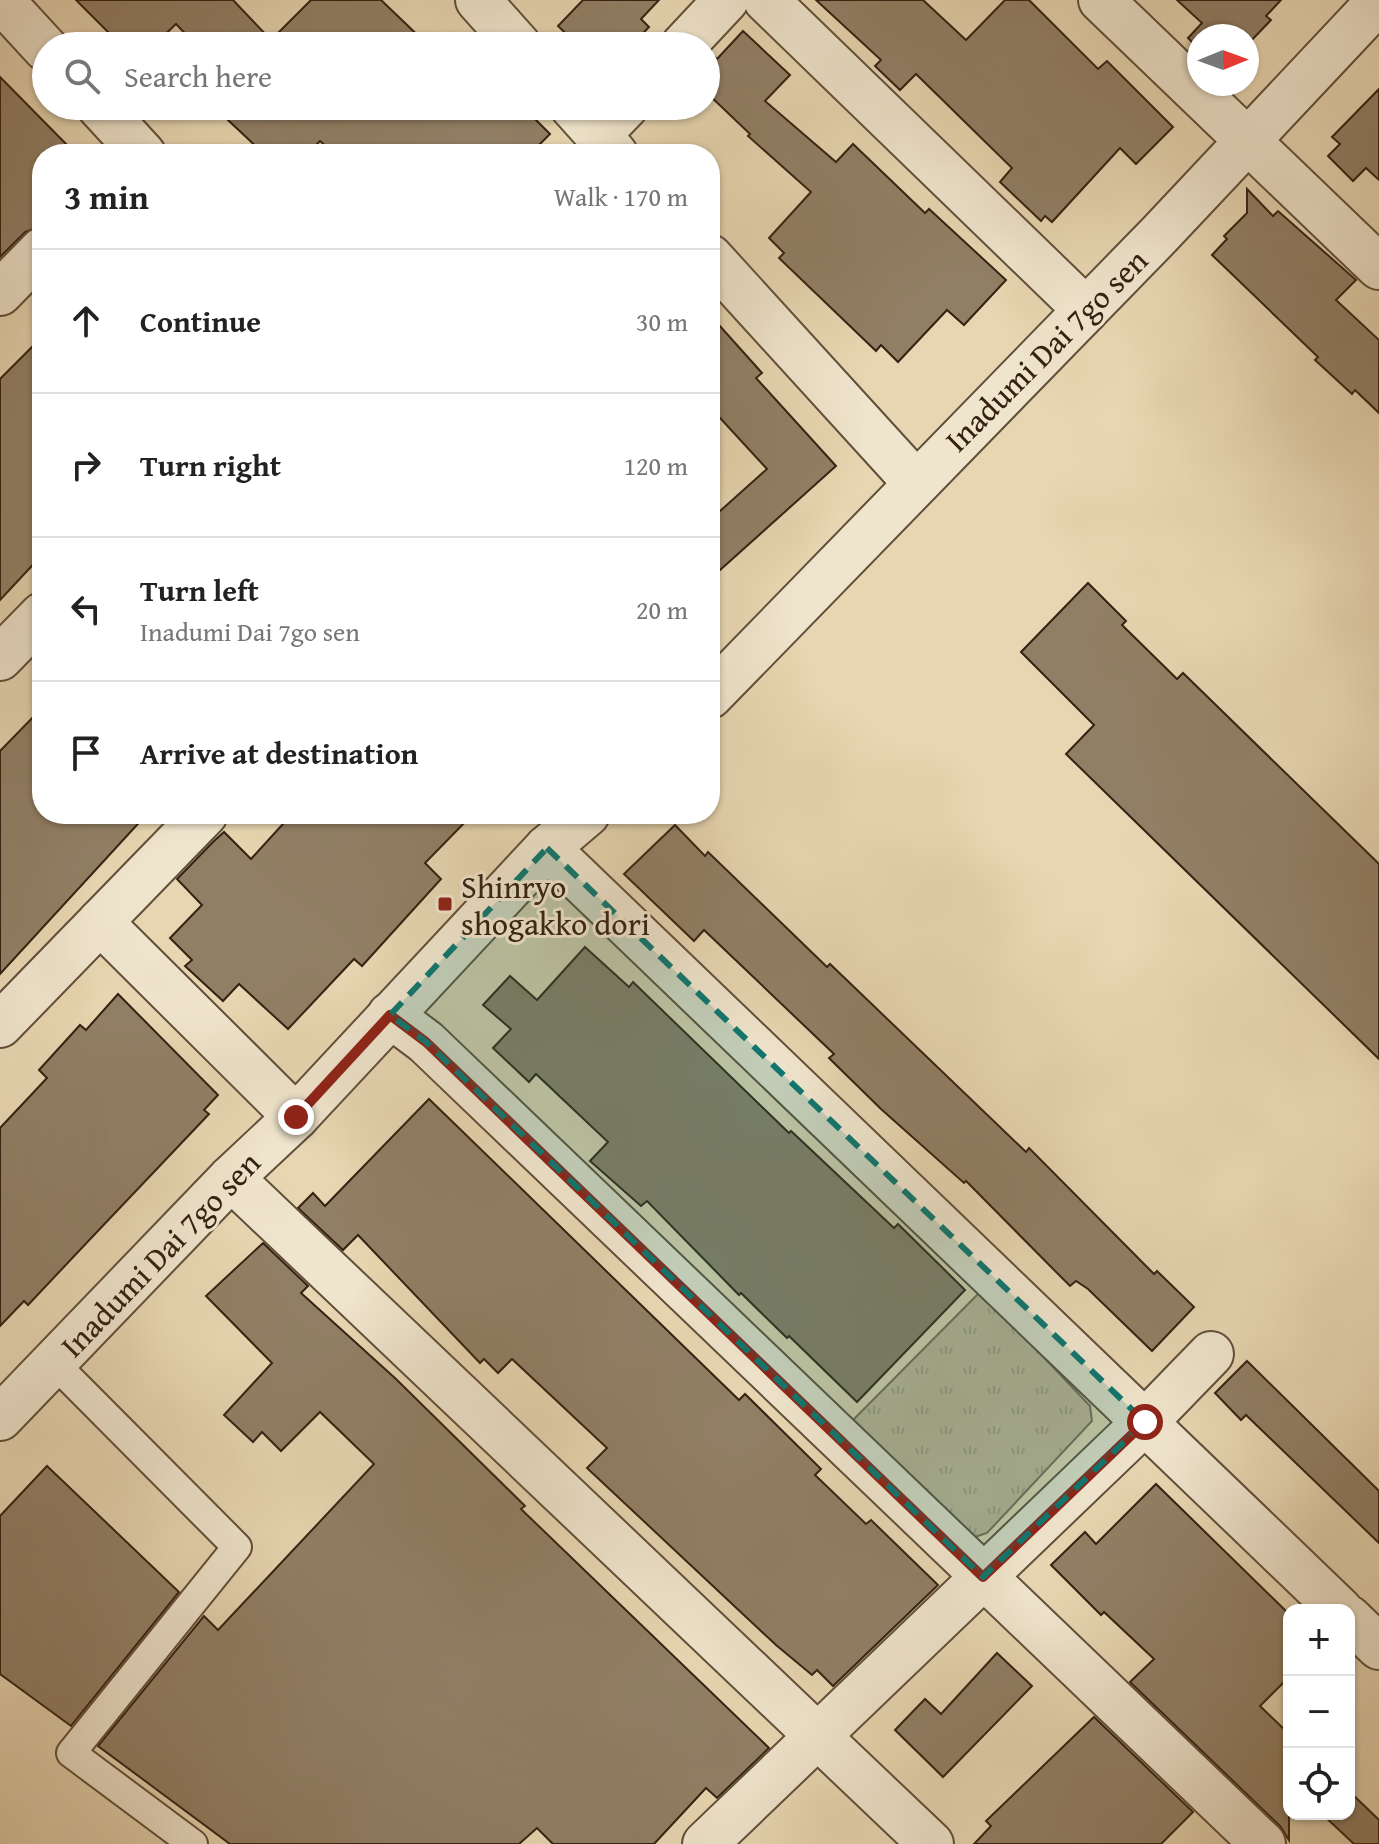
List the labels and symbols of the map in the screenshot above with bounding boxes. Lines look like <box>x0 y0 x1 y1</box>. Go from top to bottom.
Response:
north arrow <box>1187 24 1259 96</box>
street label: Inadumi Dai 7go sen <box>934 238 1158 462</box>
place label: Shinryo shogakko dori <box>461 863 650 947</box>
marker: Shinryo shogakko dori <box>436 895 454 913</box>
route end <box>278 1099 314 1135</box>
street label: Inadumi Dai 7go sen <box>49 1140 271 1368</box>
route start <box>1127 1404 1163 1440</box>

